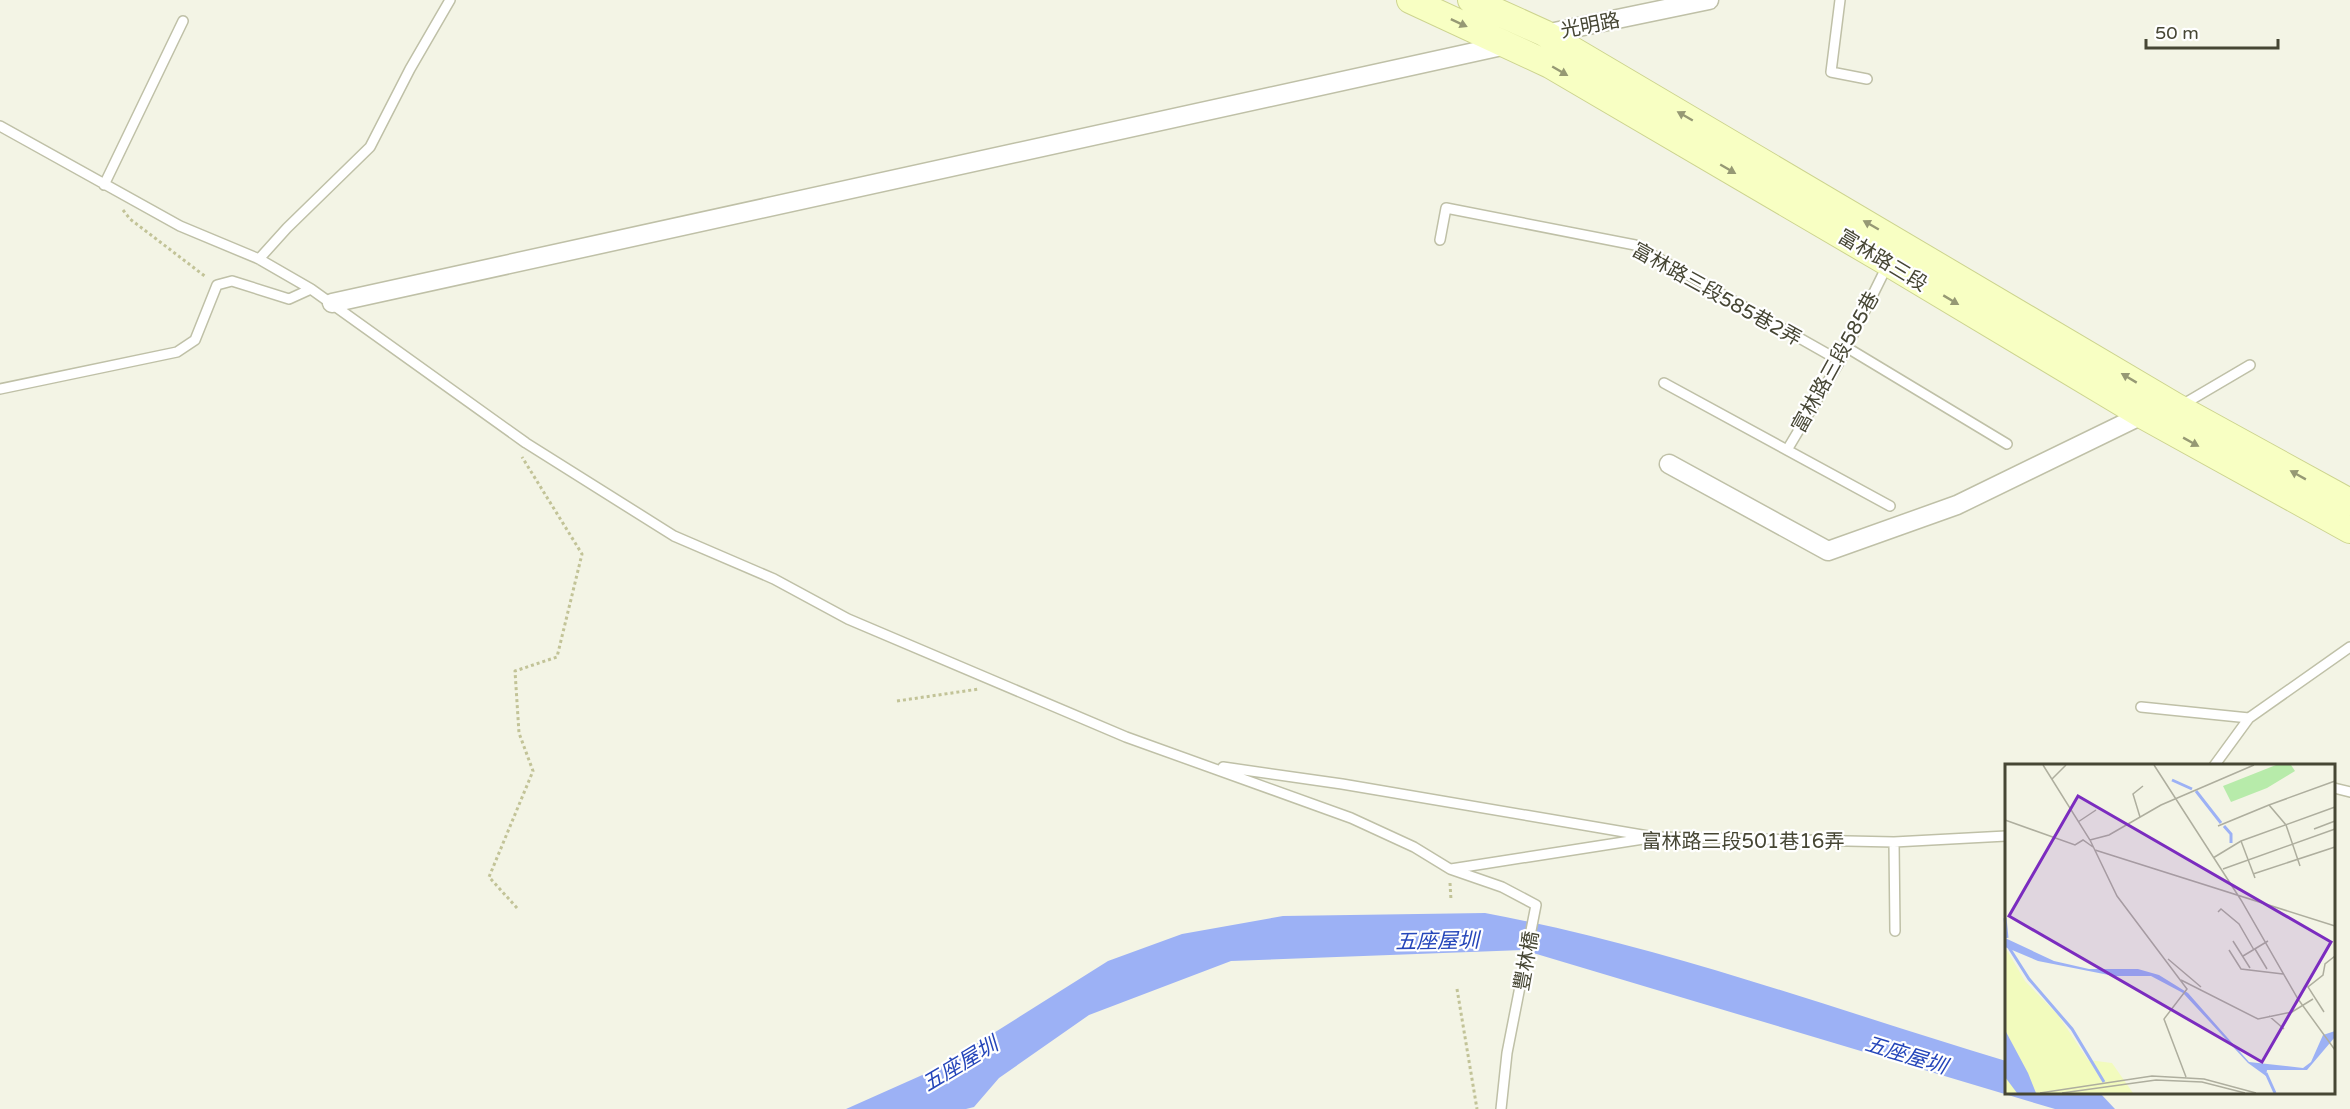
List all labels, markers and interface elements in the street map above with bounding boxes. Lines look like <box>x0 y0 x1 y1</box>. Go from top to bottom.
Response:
street label: 光明路 <box>1558 8 1622 43</box>
scale bar <box>2146 12 2278 50</box>
one-way arrow <box>1450 18 1467 27</box>
text: 50 m <box>2155 22 2199 44</box>
one-way arrow <box>1552 66 1569 76</box>
one-way arrow <box>1676 111 1693 121</box>
one-way arrow <box>1720 164 1736 175</box>
one-way arrow <box>1863 220 1879 231</box>
street label: 富林路三段 <box>1833 225 1932 297</box>
street label: 富林路三段585巷2弄 <box>1627 238 1806 351</box>
street label: 富林路三段585巷 <box>1787 288 1885 437</box>
one-way arrow <box>1943 295 1959 306</box>
one-way arrow <box>2121 373 2137 384</box>
one-way arrow <box>2183 437 2199 448</box>
one-way arrow <box>2290 470 2307 480</box>
inset map <box>2005 764 2335 1094</box>
street label: 富林路三段501巷16弄 <box>1642 830 1844 854</box>
water label: 五座屋圳 <box>1395 928 1482 955</box>
street label: 豐林橋 <box>1510 930 1544 993</box>
water label: 五座屋圳 <box>918 1031 1005 1097</box>
water label: 五座屋圳 <box>1862 1031 1953 1081</box>

